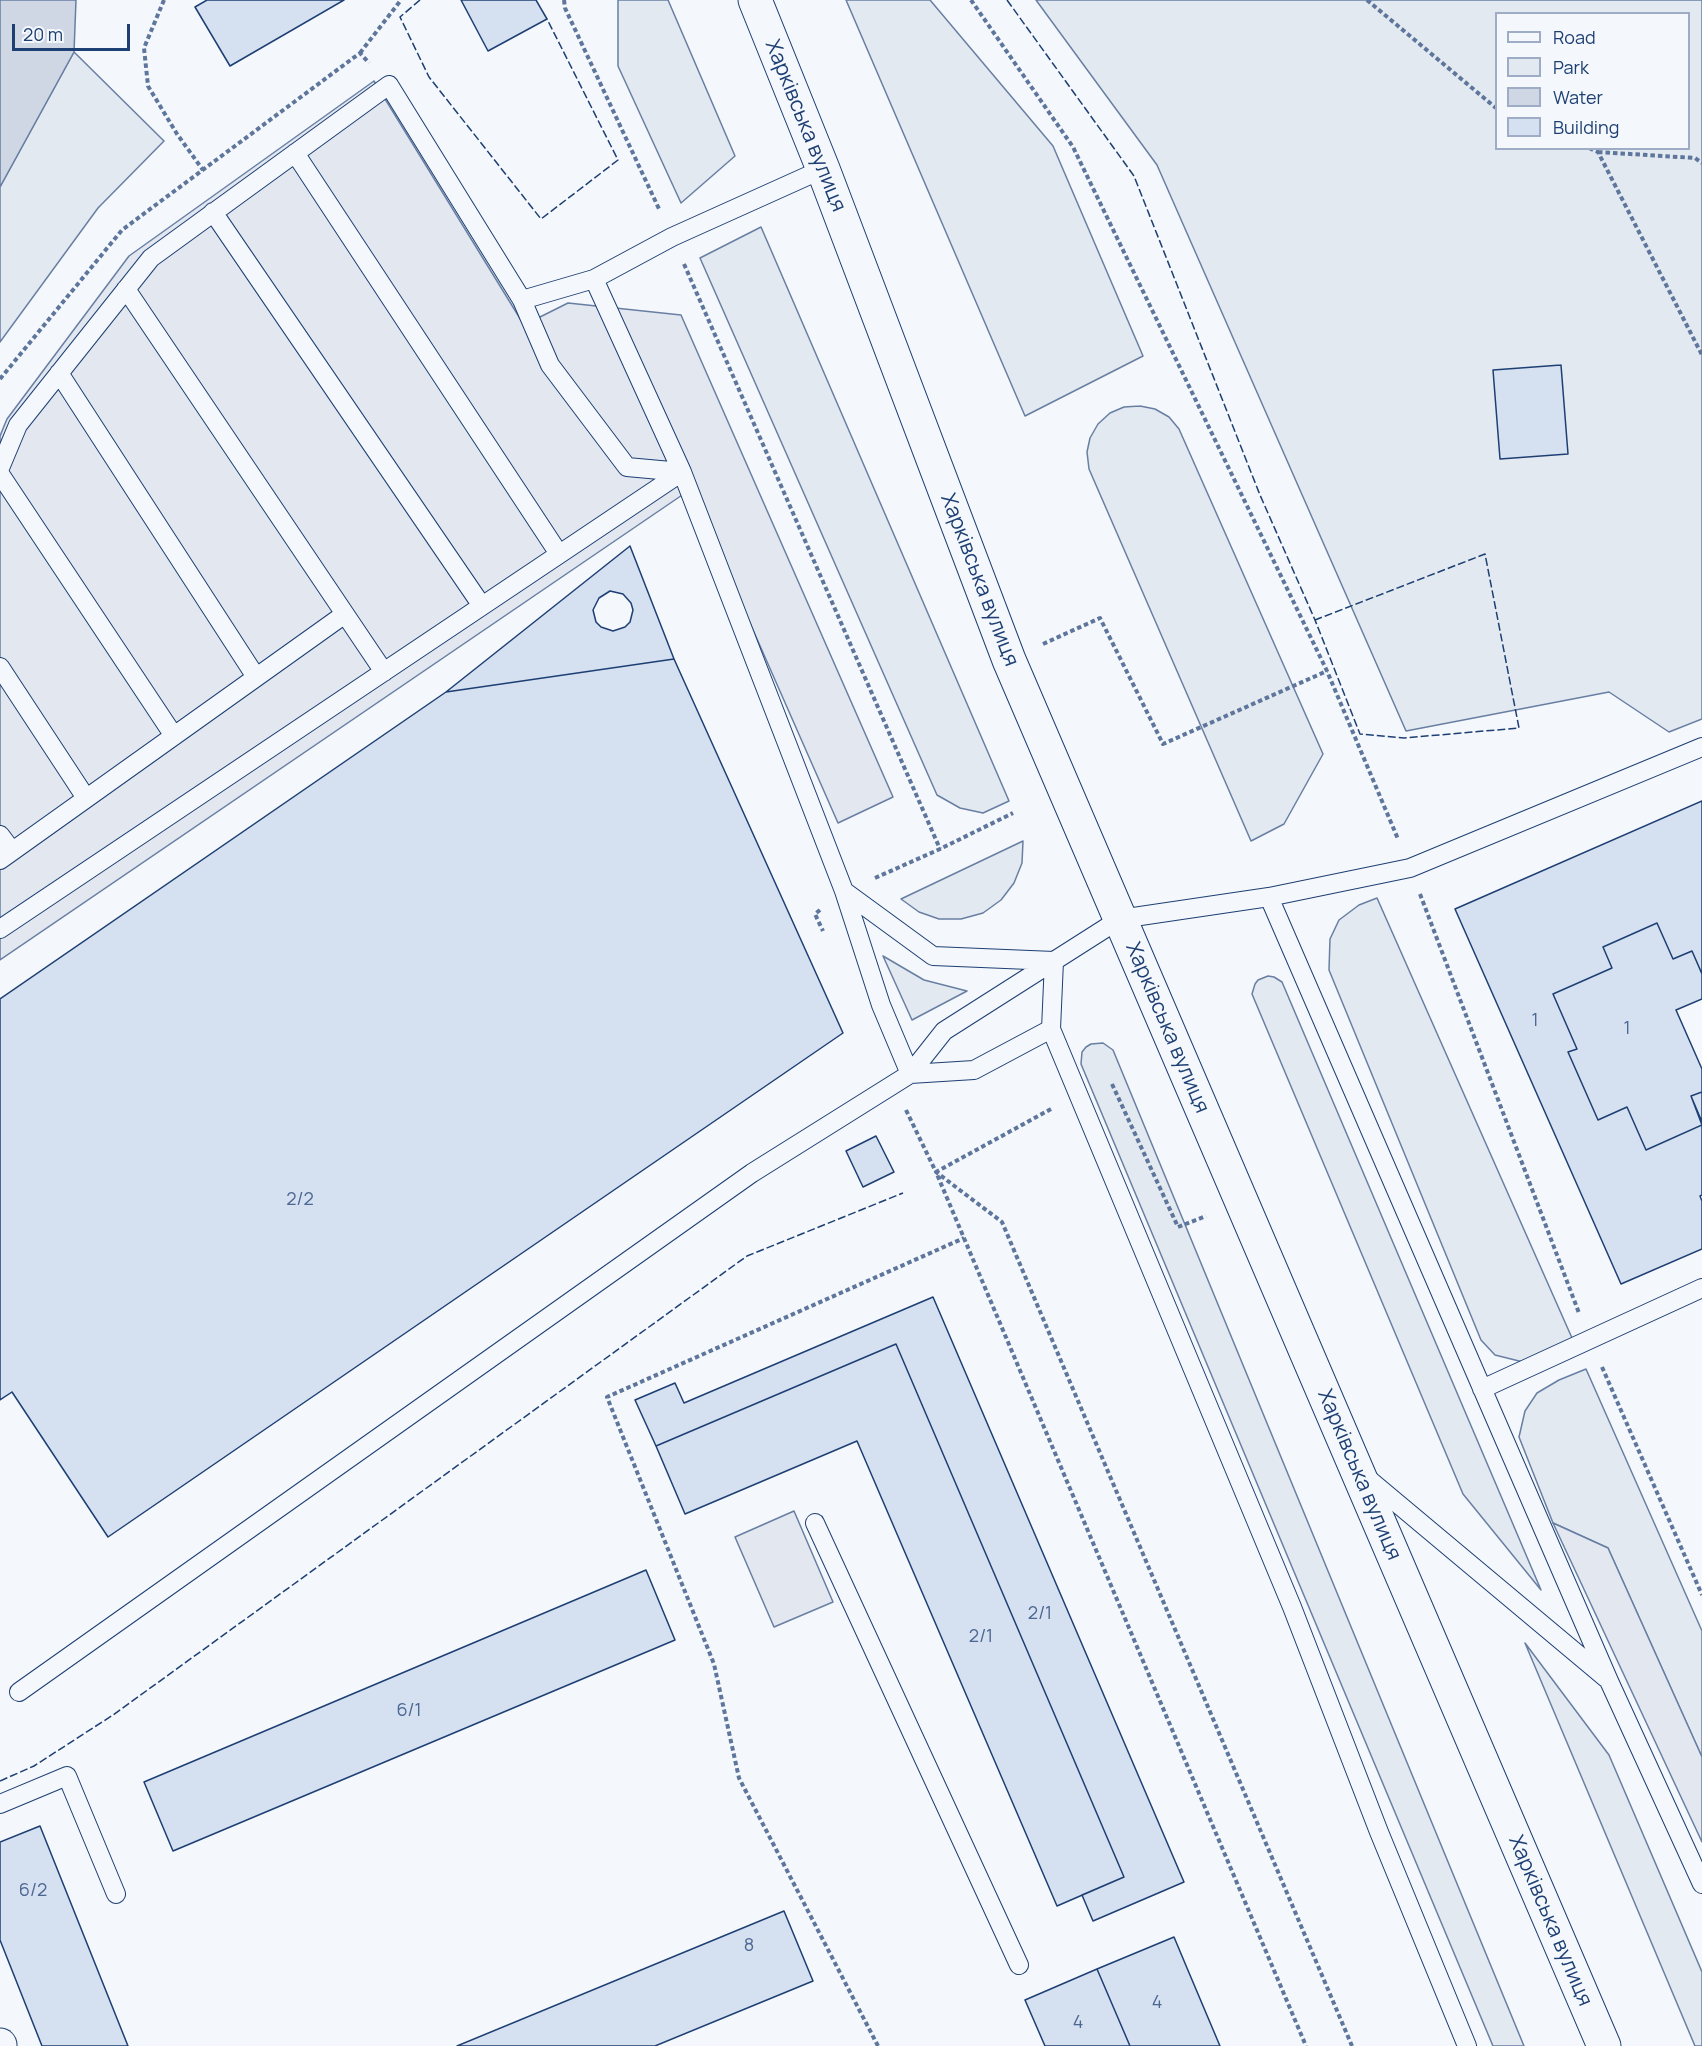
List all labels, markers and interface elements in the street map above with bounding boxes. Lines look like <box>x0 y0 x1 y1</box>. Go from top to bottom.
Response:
scale bar <box>15 12 134 50</box>
legend <box>1495 12 1690 150</box>
text: 20 m <box>23 22 63 46</box>
text: Road <box>1553 25 1596 49</box>
street label: Харківська вулиця <box>759 36 851 216</box>
text: Park <box>1553 55 1589 79</box>
text: Water <box>1553 85 1603 109</box>
text: Building <box>1553 115 1619 139</box>
street label: Харківська вулиця <box>934 490 1024 670</box>
street label: Харківська вулиця <box>1120 939 1214 1117</box>
house number: 1 <box>1531 1010 1539 1032</box>
house number: 1 <box>1623 1018 1631 1040</box>
house number: 2/2 <box>286 1189 314 1211</box>
street label: Харківська вулиця <box>1312 1386 1406 1564</box>
house number: 2/1 <box>1028 1603 1052 1625</box>
house number: 2/1 <box>969 1626 993 1648</box>
house number: 6/1 <box>396 1700 422 1722</box>
street label: Харківська вулиця <box>1503 1832 1597 2010</box>
house number: 6/2 <box>19 1880 47 1902</box>
house number: 8 <box>744 1935 754 1957</box>
house number: 4 <box>1152 1992 1162 2014</box>
house number: 4 <box>1073 2012 1083 2034</box>

